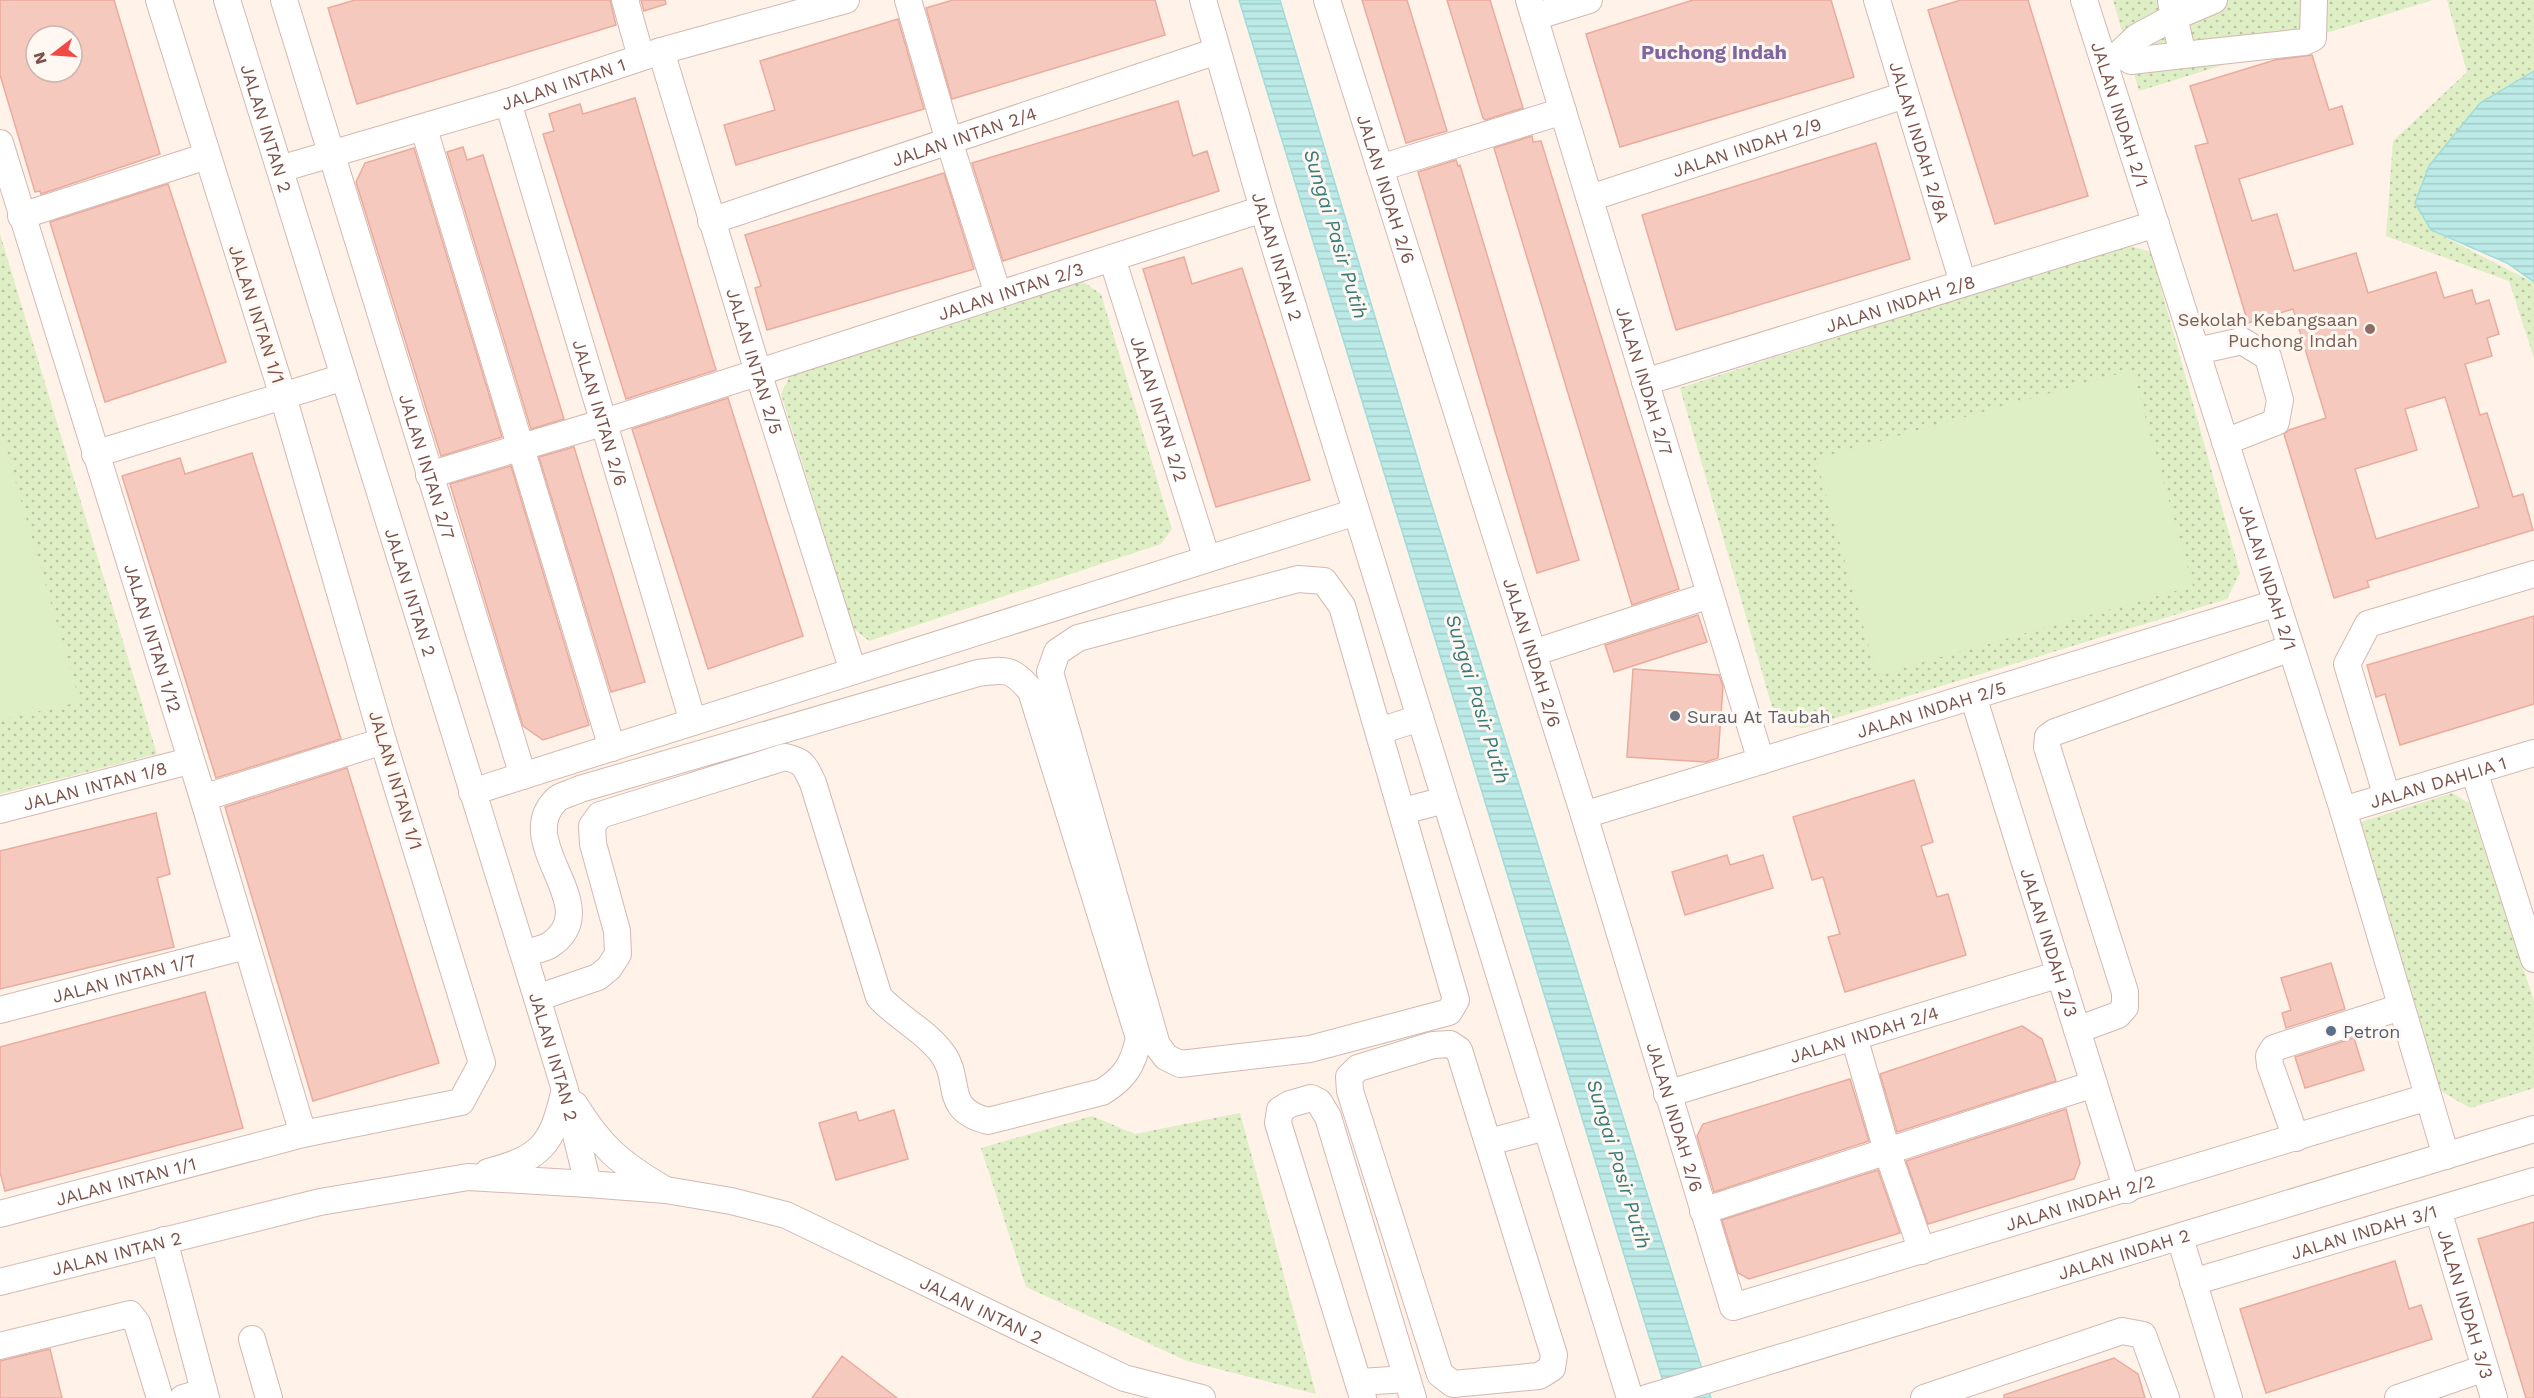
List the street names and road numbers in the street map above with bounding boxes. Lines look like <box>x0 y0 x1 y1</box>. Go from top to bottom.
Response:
street label: JALAN INDAH 2/1 <box>2087 39 2154 190</box>
street label: JALAN INTAN 1 <box>499 53 628 114</box>
street label: JALAN INDAH 2/8A <box>1886 59 1954 225</box>
street label: JALAN INTAN 2 <box>237 61 297 195</box>
street label: JALAN INTAN 2/4 <box>889 102 1039 170</box>
street label: JALAN INDAH 2/6 <box>1353 112 1420 266</box>
street label: JALAN INDAH 2/9 <box>1670 113 1824 181</box>
street label: JALAN INTAN 2 <box>1248 190 1307 323</box>
street label: JALAN INTAN 1/1 <box>225 242 289 386</box>
street label: JALAN INTAN 2/3 <box>935 257 1086 324</box>
street label: JALAN INDAH 2/8 <box>1823 270 1977 336</box>
street label: JALAN INTAN 2/5 <box>723 286 788 437</box>
street label: JALAN INDAH 2/7 <box>1612 304 1678 458</box>
street label: JALAN INTAN 2/2 <box>1127 333 1192 484</box>
street label: JALAN INTAN 2/6 <box>569 337 632 488</box>
street label: JALAN INTAN 2/7 <box>395 391 460 542</box>
street label: JALAN INDAH 2/1 <box>2235 502 2302 653</box>
street label: JALAN INTAN 2 <box>381 525 441 659</box>
street label: JALAN INTAN 1/12 <box>120 561 186 715</box>
street label: JALAN INDAH 2/6 <box>1499 575 1566 729</box>
street label: JALAN INDAH 2/5 <box>1854 676 2008 742</box>
street label: JALAN INTAN 1/1 <box>365 708 427 852</box>
street label: JALAN DAHLIA 1 <box>2367 751 2509 812</box>
street label: JALAN INTAN 1/8 <box>21 757 169 814</box>
street label: JALAN INDAH 2/3 <box>2017 865 2083 1019</box>
street label: JALAN INTAN 1/7 <box>50 949 198 1006</box>
street label: JALAN INTAN 2 <box>525 989 583 1123</box>
street label: JALAN INDAH 2/4 <box>1787 1001 1941 1066</box>
street label: JALAN INDAH 2/6 <box>1643 1040 1708 1194</box>
street label: JALAN INTAN 1/1 <box>53 1152 198 1209</box>
street label: JALAN INDAH 2/2 <box>2003 1170 2157 1235</box>
street label: JALAN INDAH 3/1 <box>2288 1200 2439 1263</box>
street label: JALAN INDAH 2 <box>2055 1224 2192 1283</box>
street label: JALAN INTAN 2 <box>49 1227 184 1279</box>
street label: JALAN INDAH 3/3 <box>2434 1227 2498 1381</box>
street label: JALAN INTAN 2 <box>917 1271 1046 1348</box>

